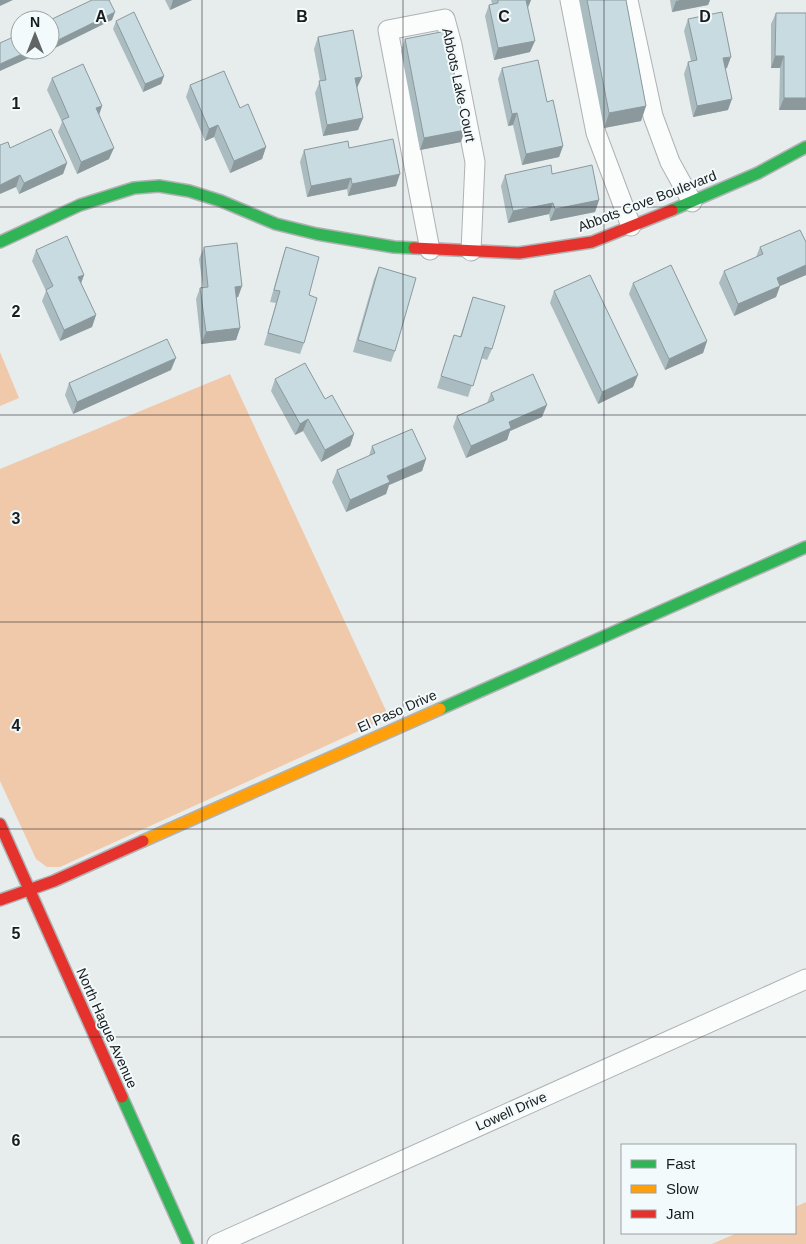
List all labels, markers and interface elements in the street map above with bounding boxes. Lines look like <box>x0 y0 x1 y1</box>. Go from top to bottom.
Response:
text: A <box>95 8 107 25</box>
text: B <box>296 8 308 25</box>
text: C <box>498 8 510 25</box>
text: D <box>699 8 711 25</box>
north arrow <box>10 10 60 60</box>
text: N <box>30 14 40 30</box>
street label: Abbots Lake Court <box>439 27 479 143</box>
text: 1 <box>12 95 21 112</box>
street label: Abbots Cove Boulevard <box>575 167 719 235</box>
text: 2 <box>12 303 21 320</box>
text: 3 <box>12 510 21 527</box>
street label: El Paso Drive <box>355 686 439 736</box>
text: 4 <box>12 717 21 734</box>
text: 5 <box>12 925 21 942</box>
street label: North Hague Avenue <box>73 965 141 1091</box>
street label: Lowell Drive <box>473 1088 549 1134</box>
text: 6 <box>12 1132 21 1149</box>
legend <box>621 1144 796 1234</box>
text: Fast <box>666 1155 696 1172</box>
text: Slow <box>666 1180 699 1197</box>
text: Jam <box>666 1205 694 1222</box>

